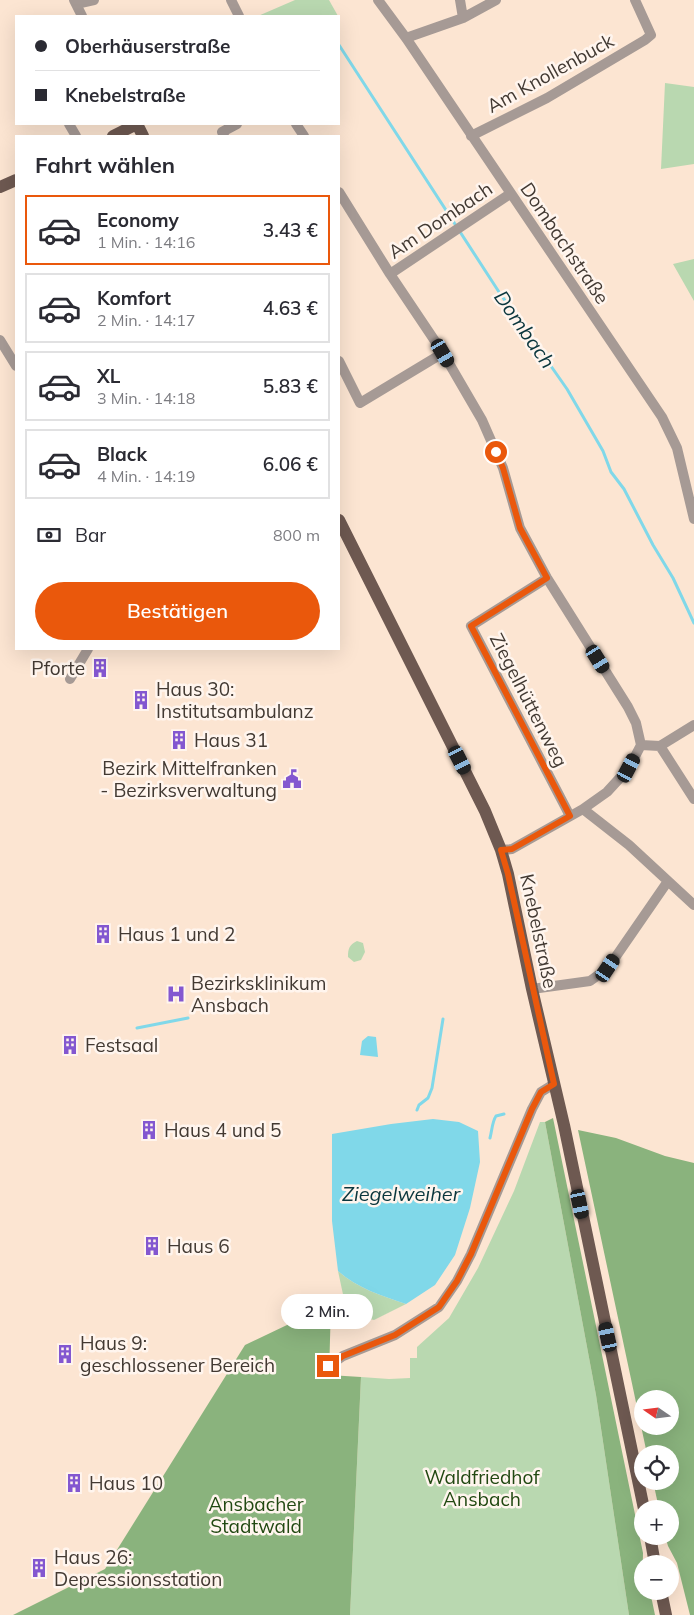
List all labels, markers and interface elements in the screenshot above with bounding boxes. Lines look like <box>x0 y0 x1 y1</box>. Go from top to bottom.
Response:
street label: Am Knollenbuck <box>482 28 618 118</box>
text: Oberhäuserstraße <box>65 34 230 58</box>
text: Knebelstraße <box>65 83 186 107</box>
text: Fahrt wählen <box>35 151 175 179</box>
street label: Am Dombach <box>383 176 497 264</box>
street label: Dombachstraße <box>515 178 615 308</box>
icon: car <box>37 208 82 253</box>
text: Economy <box>97 208 179 232</box>
text: 3.43 € <box>263 218 318 242</box>
text: 1 Min. · 14:16 <box>97 232 195 252</box>
water label: Dombach <box>489 285 561 373</box>
icon: car <box>37 286 82 331</box>
text: Komfort <box>97 286 171 310</box>
text: 4.63 € <box>263 296 318 320</box>
text: 2 Min. · 14:17 <box>97 310 195 330</box>
car <box>429 336 456 370</box>
icon: car <box>37 364 82 409</box>
text: XL <box>97 364 120 388</box>
text: 5.83 € <box>263 374 318 398</box>
text: 3 Min. · 14:18 <box>97 388 195 408</box>
route start <box>485 441 507 463</box>
icon: car <box>37 442 82 487</box>
text: Black <box>97 442 147 466</box>
text: 6.06 € <box>263 452 318 476</box>
text: 4 Min. · 14:19 <box>97 466 195 486</box>
icon: cash <box>35 521 63 549</box>
text: Bar <box>75 523 106 547</box>
text: 800 m <box>273 525 320 545</box>
button: Bestätigen <box>35 582 320 640</box>
street label: Ziegelhüttenweg <box>485 629 573 771</box>
car <box>583 642 612 676</box>
place label: Pforte <box>31 656 85 680</box>
building icon: Pforte <box>89 657 111 679</box>
place label: Haus 30: Institutsambulanz <box>156 677 314 723</box>
building icon: Haus 30: Institutsambulanz <box>130 689 152 711</box>
place label: Haus 31 <box>194 728 268 752</box>
building icon: Haus 31 <box>168 729 190 751</box>
car <box>446 743 473 777</box>
car <box>615 751 642 785</box>
place label: Bezirk Mittelfranken - Bezirksverwaltung <box>100 756 277 802</box>
public building icon: Bezirk Mittelfranken - Bezirksverwaltung <box>281 768 303 790</box>
street label: Knebelstraße <box>515 872 563 990</box>
place label: Haus 1 und 2 <box>118 922 236 946</box>
building icon: Haus 1 und 2 <box>92 923 114 945</box>
car <box>593 951 622 985</box>
place label: Bezirksklinikum Ansbach <box>191 971 326 1017</box>
hospital icon: Bezirksklinikum Ansbach <box>165 983 187 1005</box>
place label: Festsaal <box>85 1033 158 1057</box>
building icon: Festsaal <box>59 1034 81 1056</box>
place label: Haus 4 und 5 <box>164 1118 282 1142</box>
building icon: Haus 4 und 5 <box>138 1119 160 1141</box>
water label: Ziegelweiher <box>342 1181 461 1206</box>
car <box>569 1188 590 1220</box>
place label: Haus 6 <box>167 1234 230 1258</box>
building icon: Haus 6 <box>141 1235 163 1257</box>
callout: 2 Min. <box>282 1294 374 1328</box>
text: 2 Min. <box>305 1301 349 1321</box>
car <box>597 1321 618 1353</box>
place label: Haus 9: geschlossener Bereich <box>80 1331 275 1377</box>
building icon: Haus 9: geschlossener Bereich <box>54 1343 76 1365</box>
route end <box>317 1355 339 1377</box>
north arrow <box>634 1390 679 1435</box>
map controls <box>634 1390 679 1600</box>
button: locate <box>634 1445 679 1490</box>
park label: Waldfriedhof Ansbach <box>424 1465 540 1511</box>
place label: Haus 10 <box>89 1471 163 1495</box>
building icon: Haus 10 <box>63 1472 85 1494</box>
park label: Ansbacher Stadtwald <box>208 1492 304 1538</box>
button: + <box>634 1500 679 1545</box>
place label: Haus 26: Depressionsstation <box>54 1545 222 1591</box>
button: − <box>634 1555 679 1600</box>
building icon: Haus 26: Depressionsstation <box>28 1557 50 1579</box>

